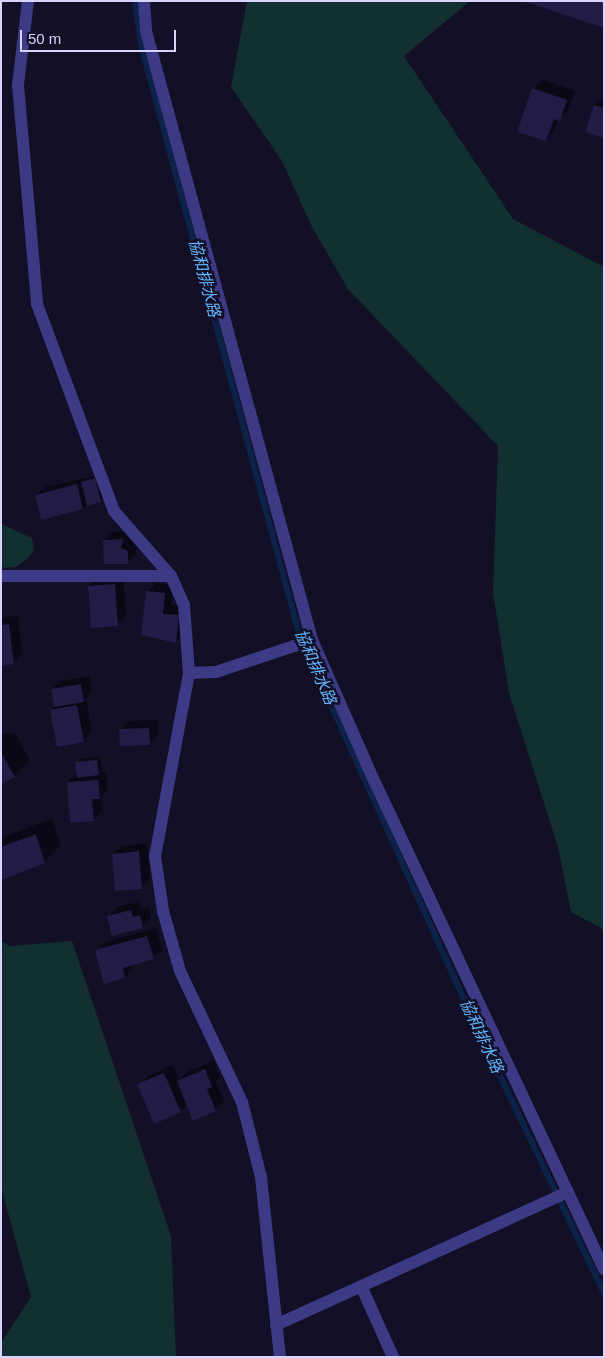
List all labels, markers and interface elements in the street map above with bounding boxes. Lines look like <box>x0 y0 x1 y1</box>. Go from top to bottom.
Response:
scale bar <box>22 20 179 52</box>
text: 50 m <box>28 30 61 47</box>
water label: 協和排水路 <box>184 237 224 319</box>
water label: 協和排水路 <box>291 626 339 708</box>
water label: 協和排水路 <box>455 996 507 1076</box>

